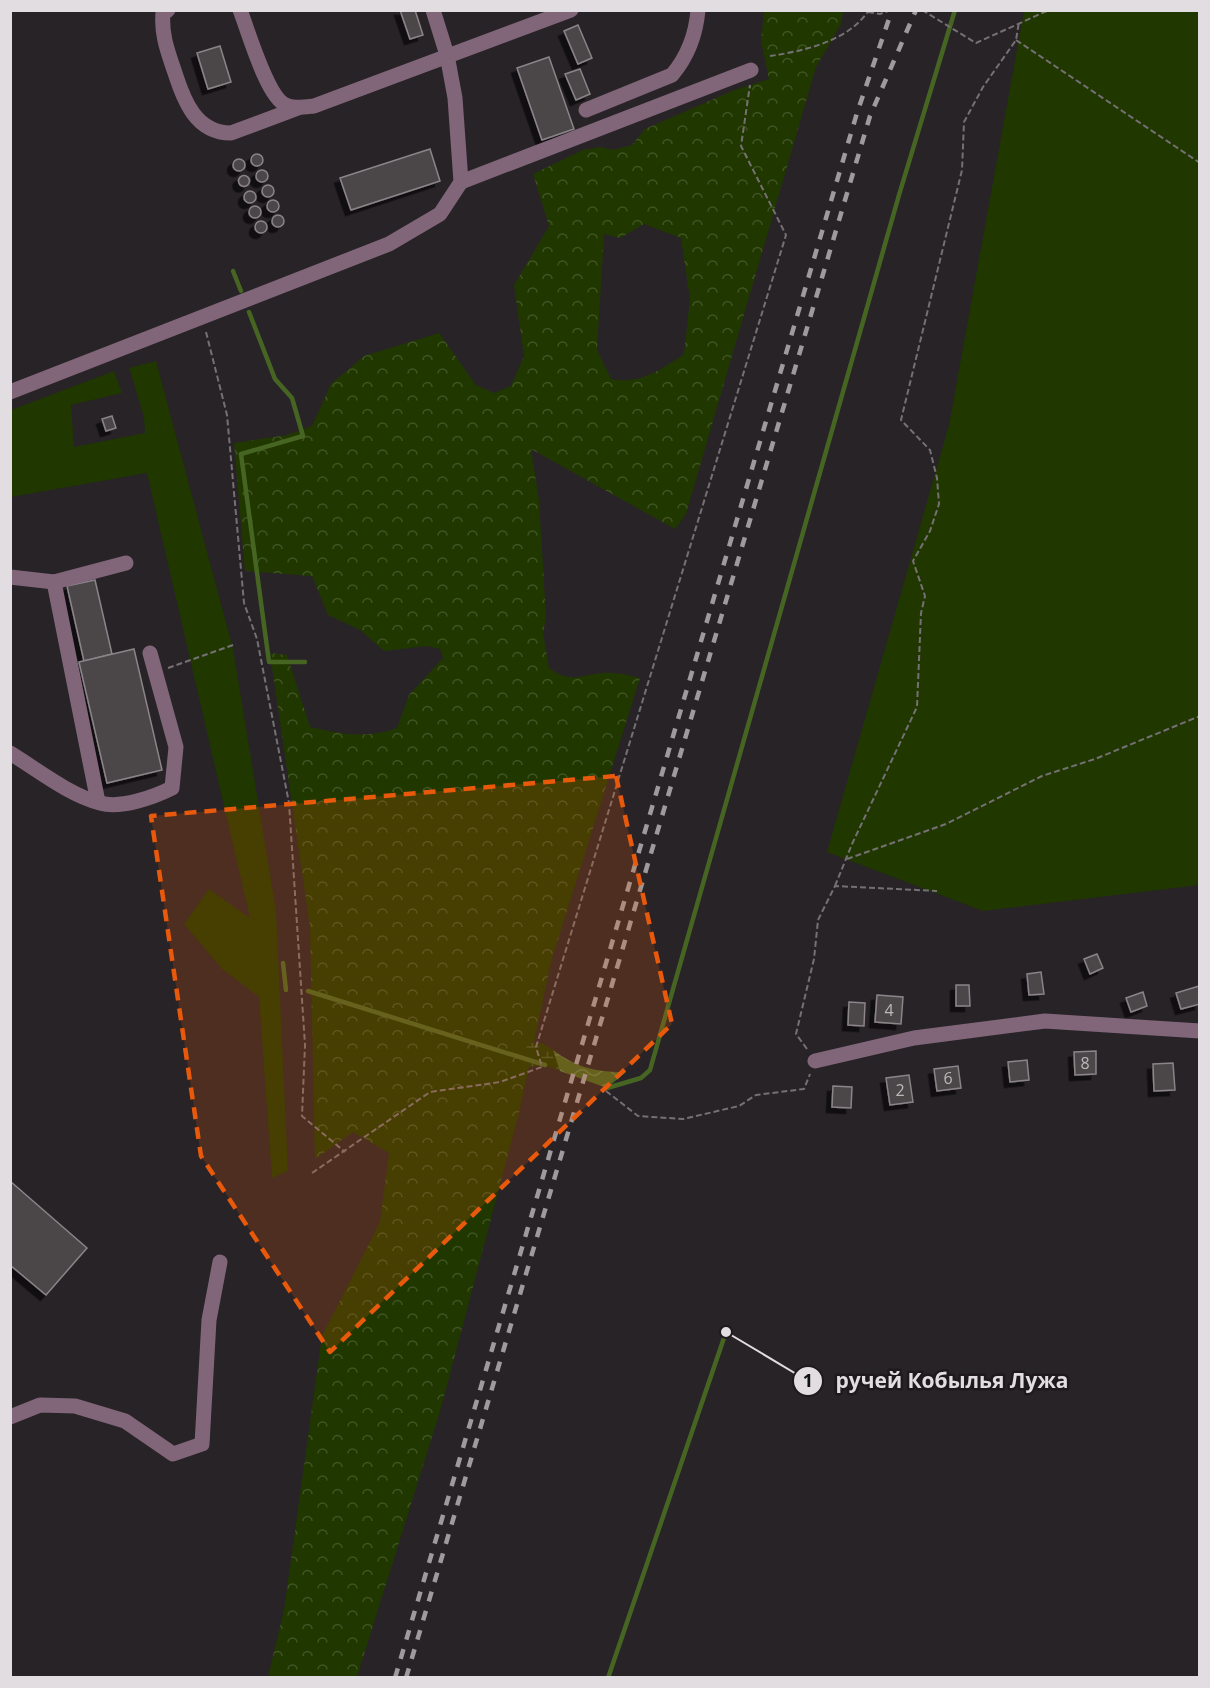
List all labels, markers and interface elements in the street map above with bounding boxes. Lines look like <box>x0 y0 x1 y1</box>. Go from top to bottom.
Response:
house number: 4 <box>884 999 894 1021</box>
house number: 8 <box>1080 1052 1090 1074</box>
house number: 6 <box>943 1067 953 1089</box>
house number: 2 <box>895 1079 905 1101</box>
callout: ручей Кобылья Лужа <box>793 1361 1080 1400</box>
text: ручей Кобылья Лужа <box>836 1366 1068 1394</box>
text: 1 <box>803 1368 813 1392</box>

